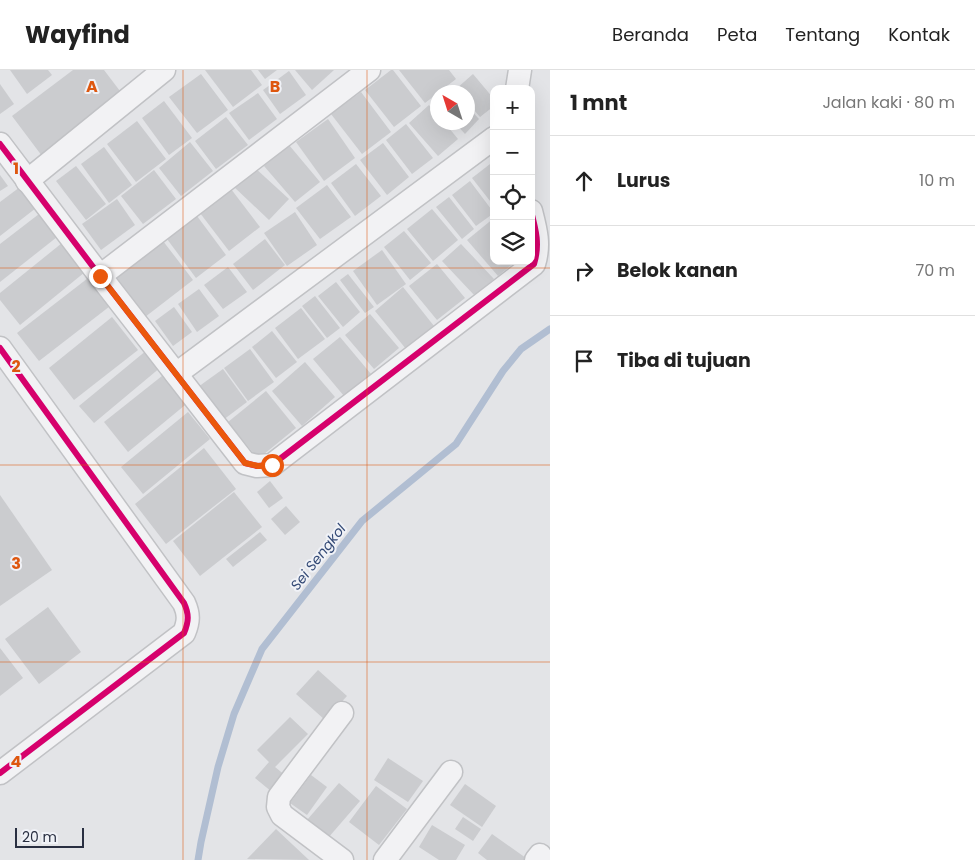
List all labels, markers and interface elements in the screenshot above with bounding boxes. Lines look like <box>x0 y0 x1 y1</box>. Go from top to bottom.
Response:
text: Wayfind <box>25 18 130 51</box>
text: Beranda <box>612 22 689 47</box>
text: Peta <box>717 22 757 47</box>
text: Tentang <box>785 22 860 47</box>
text: Kontak <box>888 22 950 47</box>
text: A <box>86 75 98 98</box>
text: B <box>270 75 280 98</box>
north arrow <box>430 85 475 130</box>
map controls <box>490 85 535 265</box>
button: + <box>490 85 535 130</box>
text: 1 mnt <box>570 88 627 117</box>
text: Jalan kaki · 80 m <box>822 91 955 114</box>
button: − <box>490 130 535 175</box>
text: 1 <box>13 157 19 180</box>
icon: ahead <box>570 167 598 195</box>
text: Lurus <box>617 167 670 194</box>
text: 10 m <box>919 169 955 192</box>
button: locate <box>490 175 535 220</box>
button: layers <box>490 220 535 265</box>
icon: right <box>570 257 598 285</box>
text: Belok kanan <box>617 257 738 284</box>
text: 70 m <box>915 259 955 282</box>
route end <box>89 265 112 288</box>
icon: arrive <box>570 347 598 375</box>
text: Tiba di tujuan <box>617 347 751 374</box>
text: 2 <box>11 355 21 378</box>
route start <box>261 454 284 477</box>
water label: Sei Sengkol <box>286 519 351 594</box>
text: 3 <box>11 552 21 575</box>
text: 4 <box>11 750 22 773</box>
scale bar <box>15 825 84 848</box>
text: 20 m <box>22 827 57 847</box>

